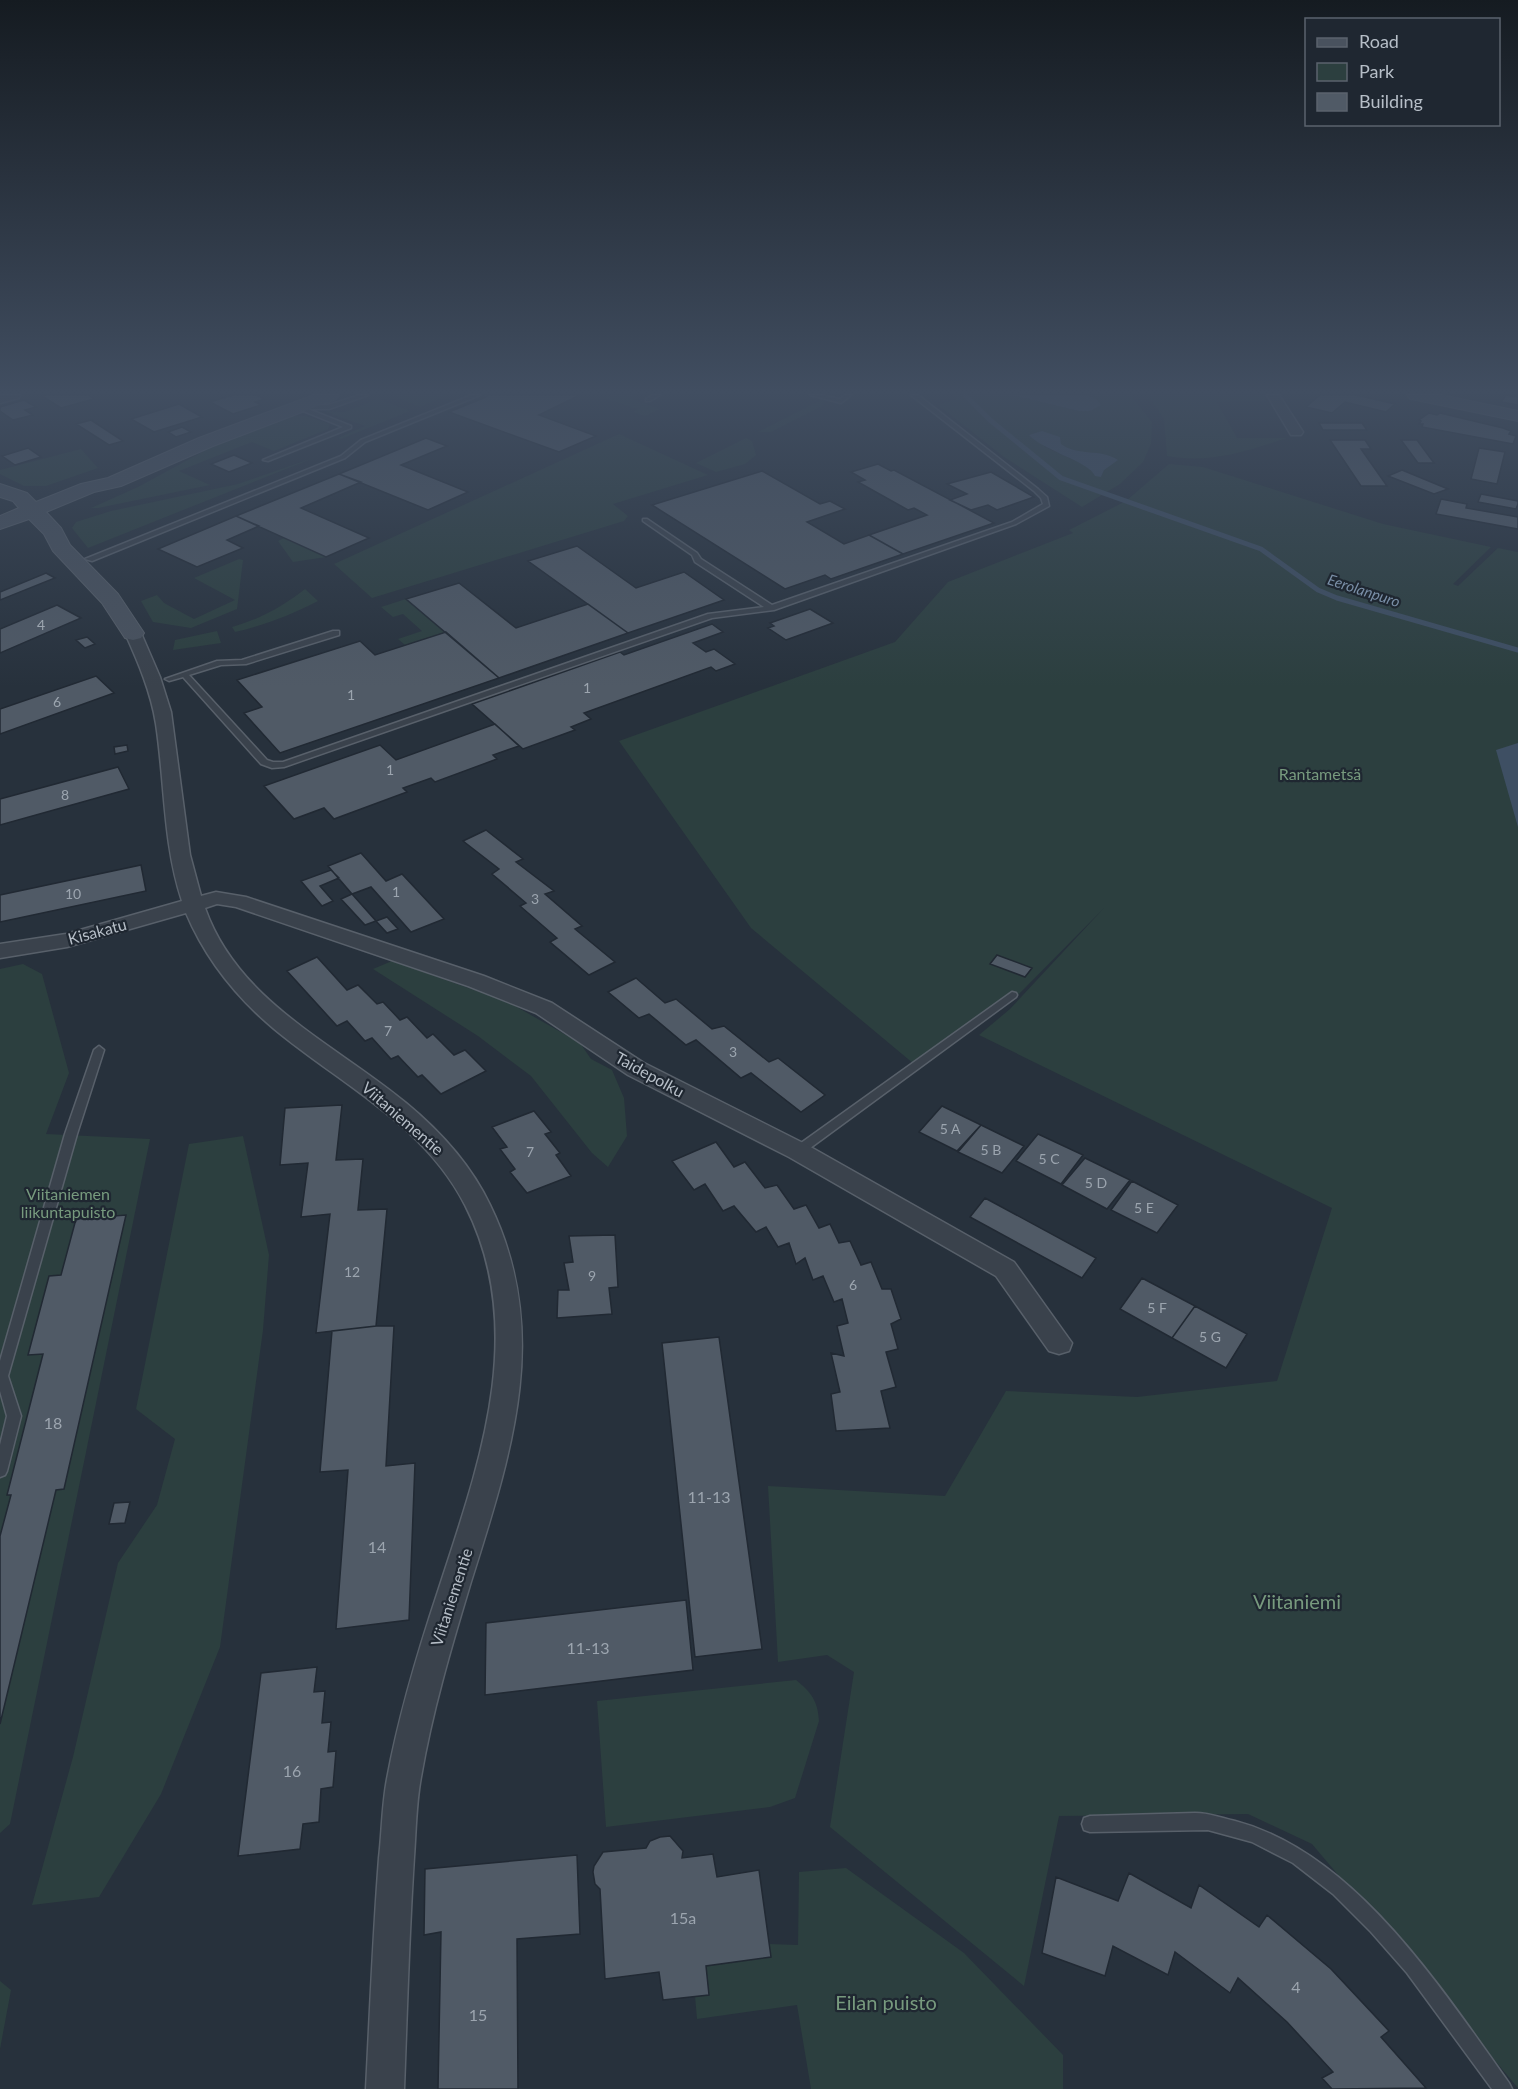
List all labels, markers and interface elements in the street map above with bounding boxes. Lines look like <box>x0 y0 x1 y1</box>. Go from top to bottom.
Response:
legend <box>1305 18 1500 126</box>
text: Road <box>1359 30 1399 52</box>
text: Park <box>1359 60 1395 82</box>
text: Building <box>1359 90 1423 112</box>
water label: Eerolanpuro <box>1326 570 1403 610</box>
house number: 4 <box>37 616 45 633</box>
house number: 1 <box>583 679 591 696</box>
house number: 1 <box>347 686 355 703</box>
house number: 6 <box>53 693 61 710</box>
house number: 1 <box>386 761 394 778</box>
park label: Rantametsä <box>1279 764 1361 783</box>
house number: 8 <box>61 786 69 803</box>
house number: 1 <box>392 883 400 900</box>
house number: 10 <box>65 885 81 902</box>
house number: 3 <box>531 890 539 907</box>
street label: Kisakatu <box>66 914 128 948</box>
house number: 7 <box>384 1022 392 1039</box>
house number: 3 <box>729 1043 737 1060</box>
street label: Taidepolku <box>612 1047 688 1101</box>
street label: Viitaniementie <box>358 1077 448 1159</box>
house number: 5 A <box>940 1120 961 1137</box>
house number: 5 B <box>981 1141 1001 1158</box>
house number: 7 <box>526 1143 534 1160</box>
house number: 5 C <box>1038 1150 1060 1167</box>
house number: 5 D <box>1085 1174 1107 1191</box>
park label: Viitaniemen liikuntapuisto <box>21 1184 115 1221</box>
house number: 5 E <box>1134 1199 1154 1216</box>
house number: 12 <box>344 1263 360 1280</box>
house number: 9 <box>588 1267 596 1284</box>
house number: 6 <box>849 1276 857 1293</box>
house number: 5 F <box>1147 1299 1167 1316</box>
house number: 5 G <box>1199 1328 1221 1345</box>
house number: 18 <box>44 1413 62 1432</box>
house number: 11-13 <box>687 1487 731 1506</box>
house number: 14 <box>368 1537 386 1556</box>
street label: Viitaniementie <box>426 1545 476 1649</box>
park label: Viitaniemi <box>1253 1589 1341 1613</box>
house number: 11-13 <box>566 1638 610 1657</box>
house number: 16 <box>283 1761 301 1780</box>
house number: 15a <box>670 1908 696 1927</box>
house number: 4 <box>1291 1977 1301 1996</box>
park label: Eilan puisto <box>835 1990 937 2014</box>
house number: 15 <box>469 2005 487 2024</box>

